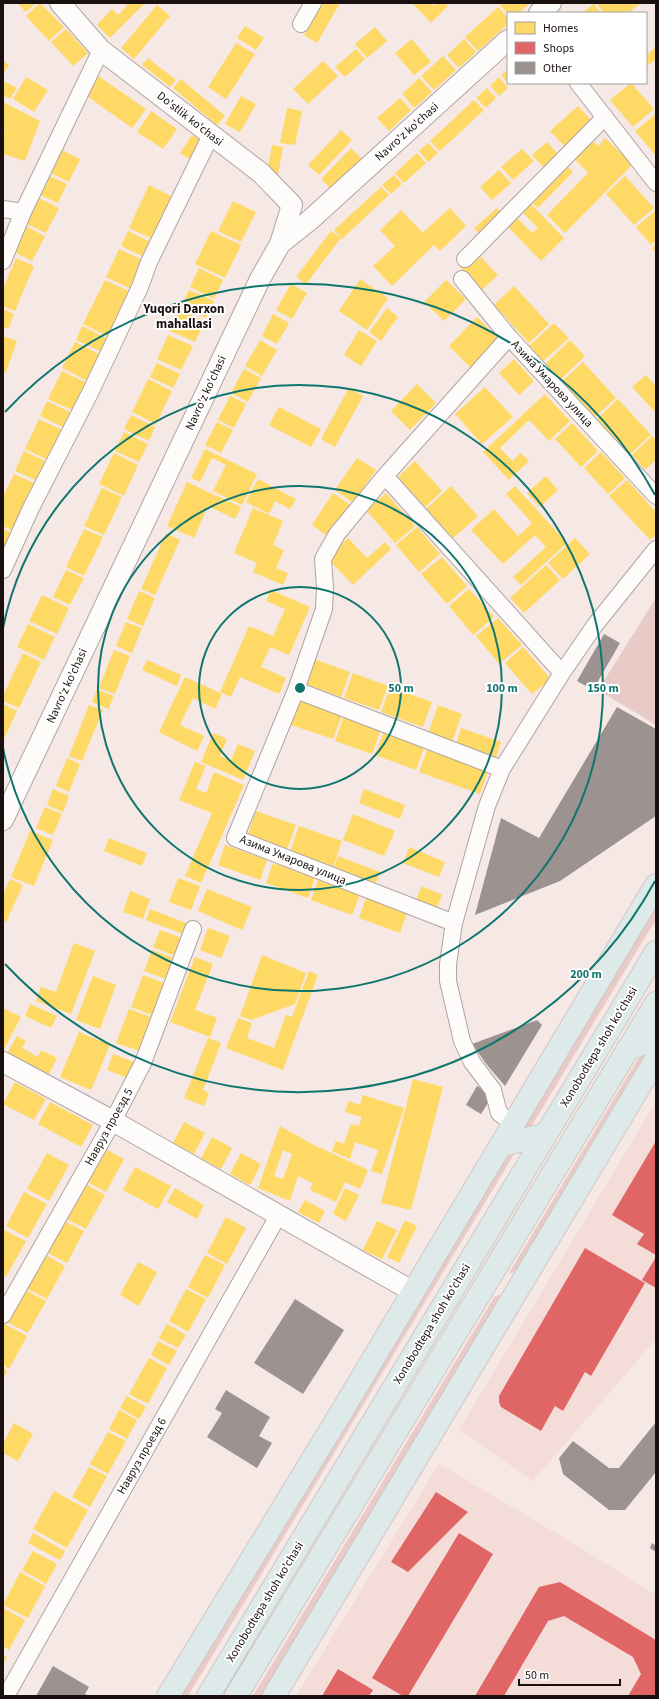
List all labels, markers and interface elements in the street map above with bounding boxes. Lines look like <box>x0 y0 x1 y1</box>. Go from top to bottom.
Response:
legend <box>507 12 647 84</box>
text: Homes <box>543 20 578 37</box>
text: Shops <box>543 40 574 57</box>
text: Other <box>543 60 573 77</box>
street label: Do'stlik ko'chasi <box>153 88 227 150</box>
street label: Navro'z ko'chasi <box>371 99 443 165</box>
district label: Yuqori Darxon mahallasi <box>142 300 225 333</box>
street label: Азима Умарова улица <box>507 337 597 431</box>
street label: Navro'z ko'chasi <box>181 353 231 433</box>
street label: Navro'z ko'chasi <box>42 646 92 726</box>
text: 50 m <box>388 680 414 697</box>
text: 100 m <box>486 680 518 697</box>
text: 150 m <box>587 680 619 697</box>
centre of rings <box>293 681 307 695</box>
street label: Азима Умарова улица <box>237 831 349 889</box>
text: 200 m <box>570 966 602 983</box>
street label: Xonobodtepa shoh ko'chasi <box>556 984 642 1110</box>
street label: Навруз проезд 5 <box>81 1085 137 1169</box>
street label: Xonobodtepa shoh ko'chasi <box>389 1261 475 1387</box>
street label: Навруз проезд 6 <box>113 1415 171 1497</box>
street label: Xonobodtepa shoh ko'chasi <box>222 1539 308 1665</box>
scale bar <box>519 1661 620 1687</box>
text: 50 m <box>525 1667 549 1684</box>

